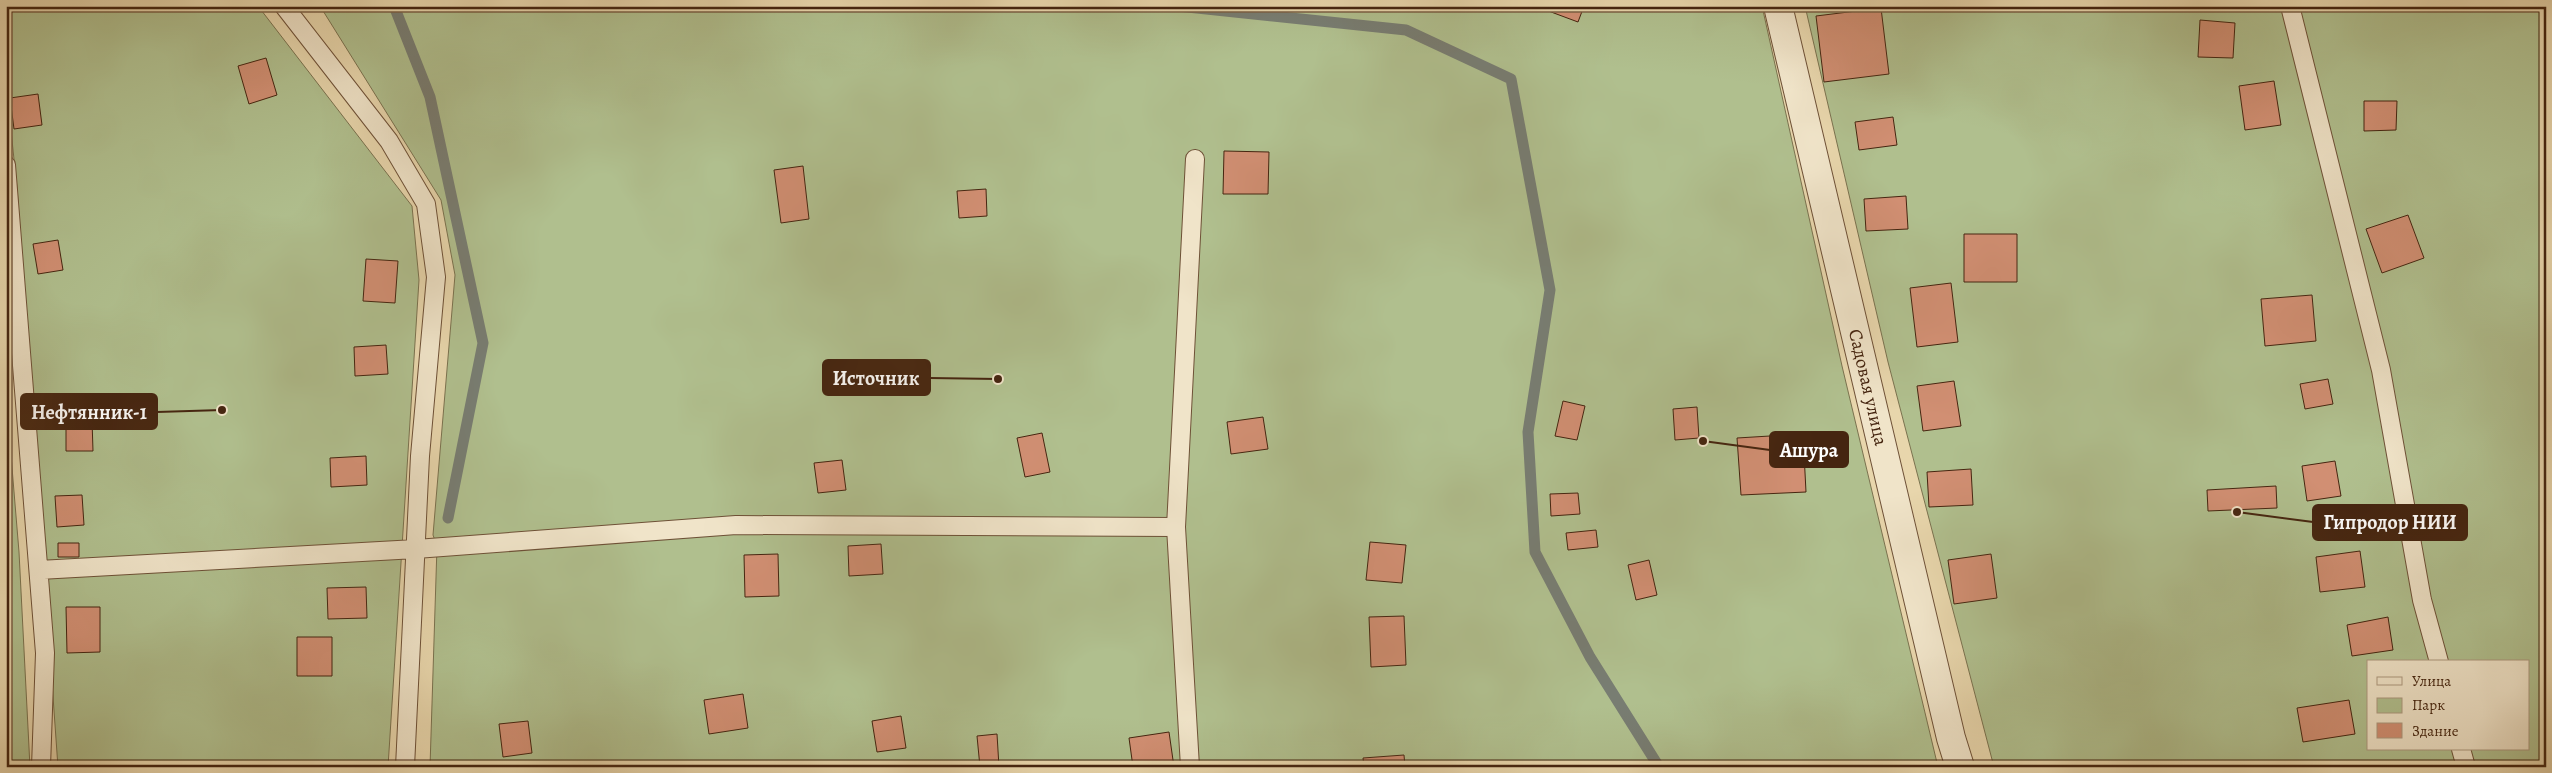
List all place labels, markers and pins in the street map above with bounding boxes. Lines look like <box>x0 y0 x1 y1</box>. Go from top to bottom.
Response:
callout: Источник <box>823 360 930 395</box>
callout: Нефтянник-1 <box>21 394 157 429</box>
callout: Ашура <box>1770 432 1848 467</box>
callout: Гипродор НИИ <box>2313 505 2467 540</box>

